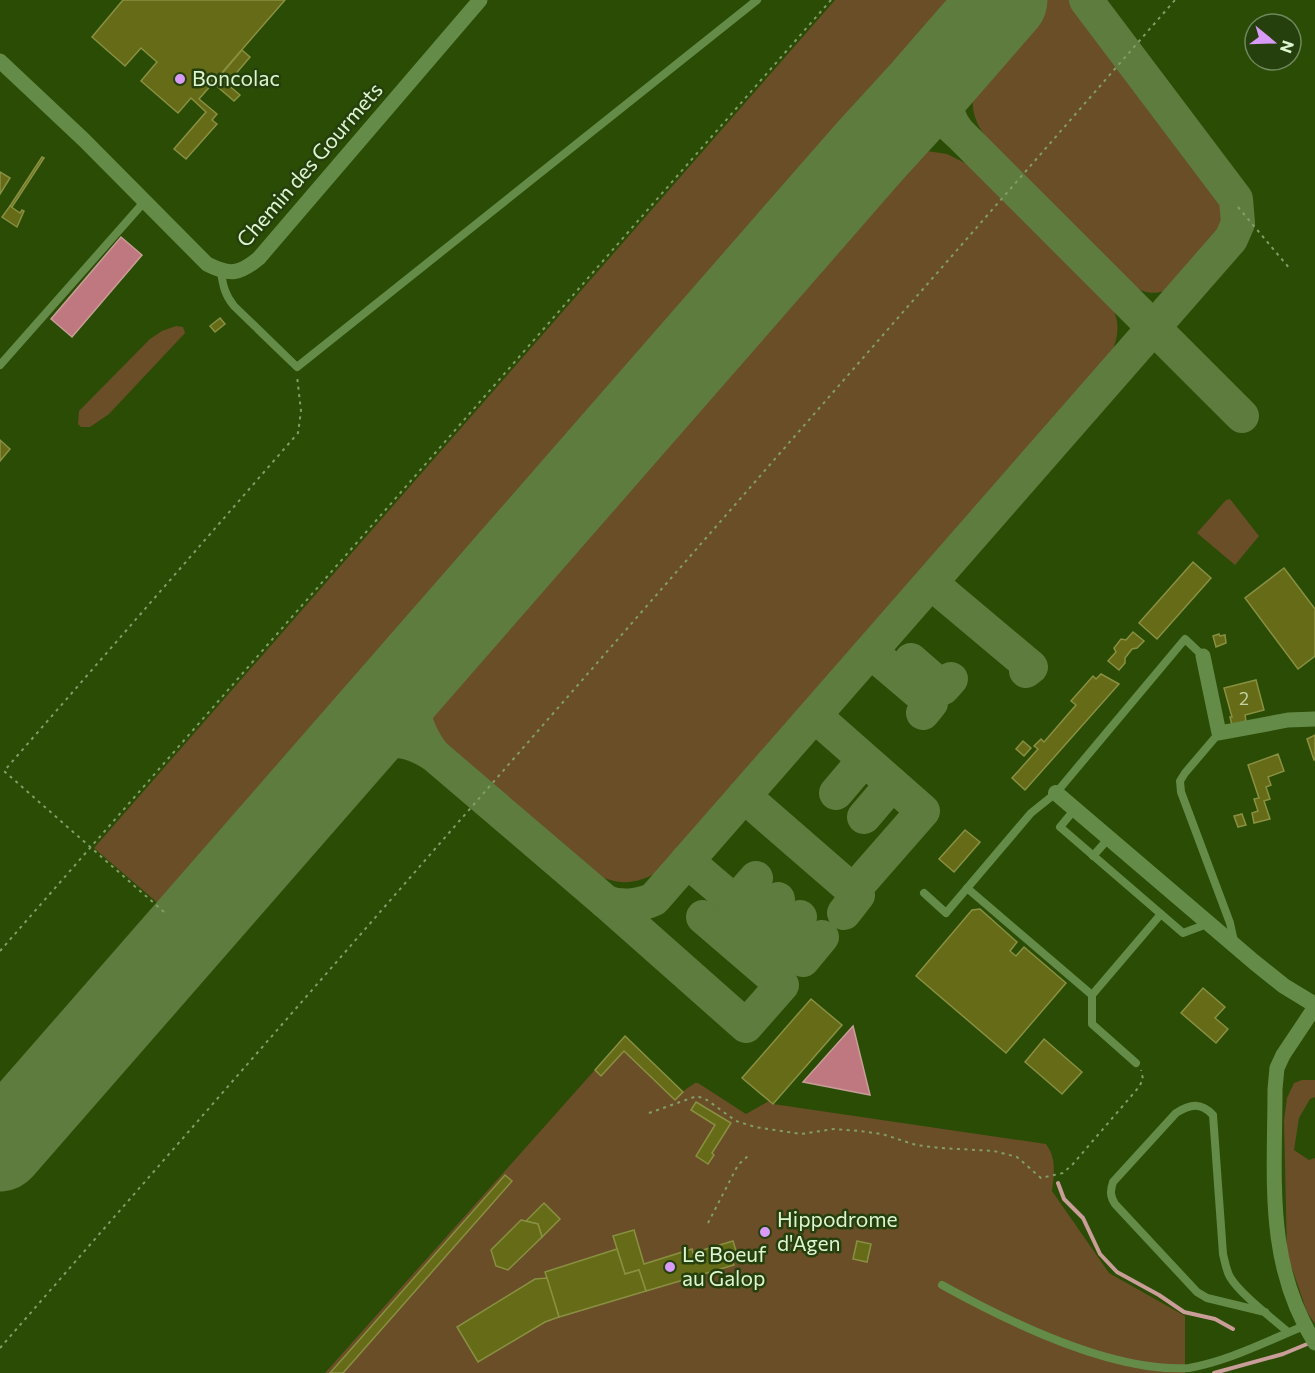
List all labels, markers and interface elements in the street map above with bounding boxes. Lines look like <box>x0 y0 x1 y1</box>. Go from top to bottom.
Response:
north arrow <box>1243 12 1303 72</box>
text: N <box>1277 38 1299 56</box>
place label: Boncolac <box>192 65 280 90</box>
marker: Boncolac <box>173 72 187 86</box>
street label: Chemin des Gourmets <box>231 77 387 251</box>
house number: 2 <box>1239 687 1249 709</box>
place label: Hippodrome d'Agen <box>777 1206 898 1255</box>
marker: Hippodrome d'Agen <box>758 1225 772 1239</box>
place label: Le Boeuf au Galop <box>682 1241 767 1290</box>
marker: Le Boeuf au Galop <box>663 1260 677 1274</box>

